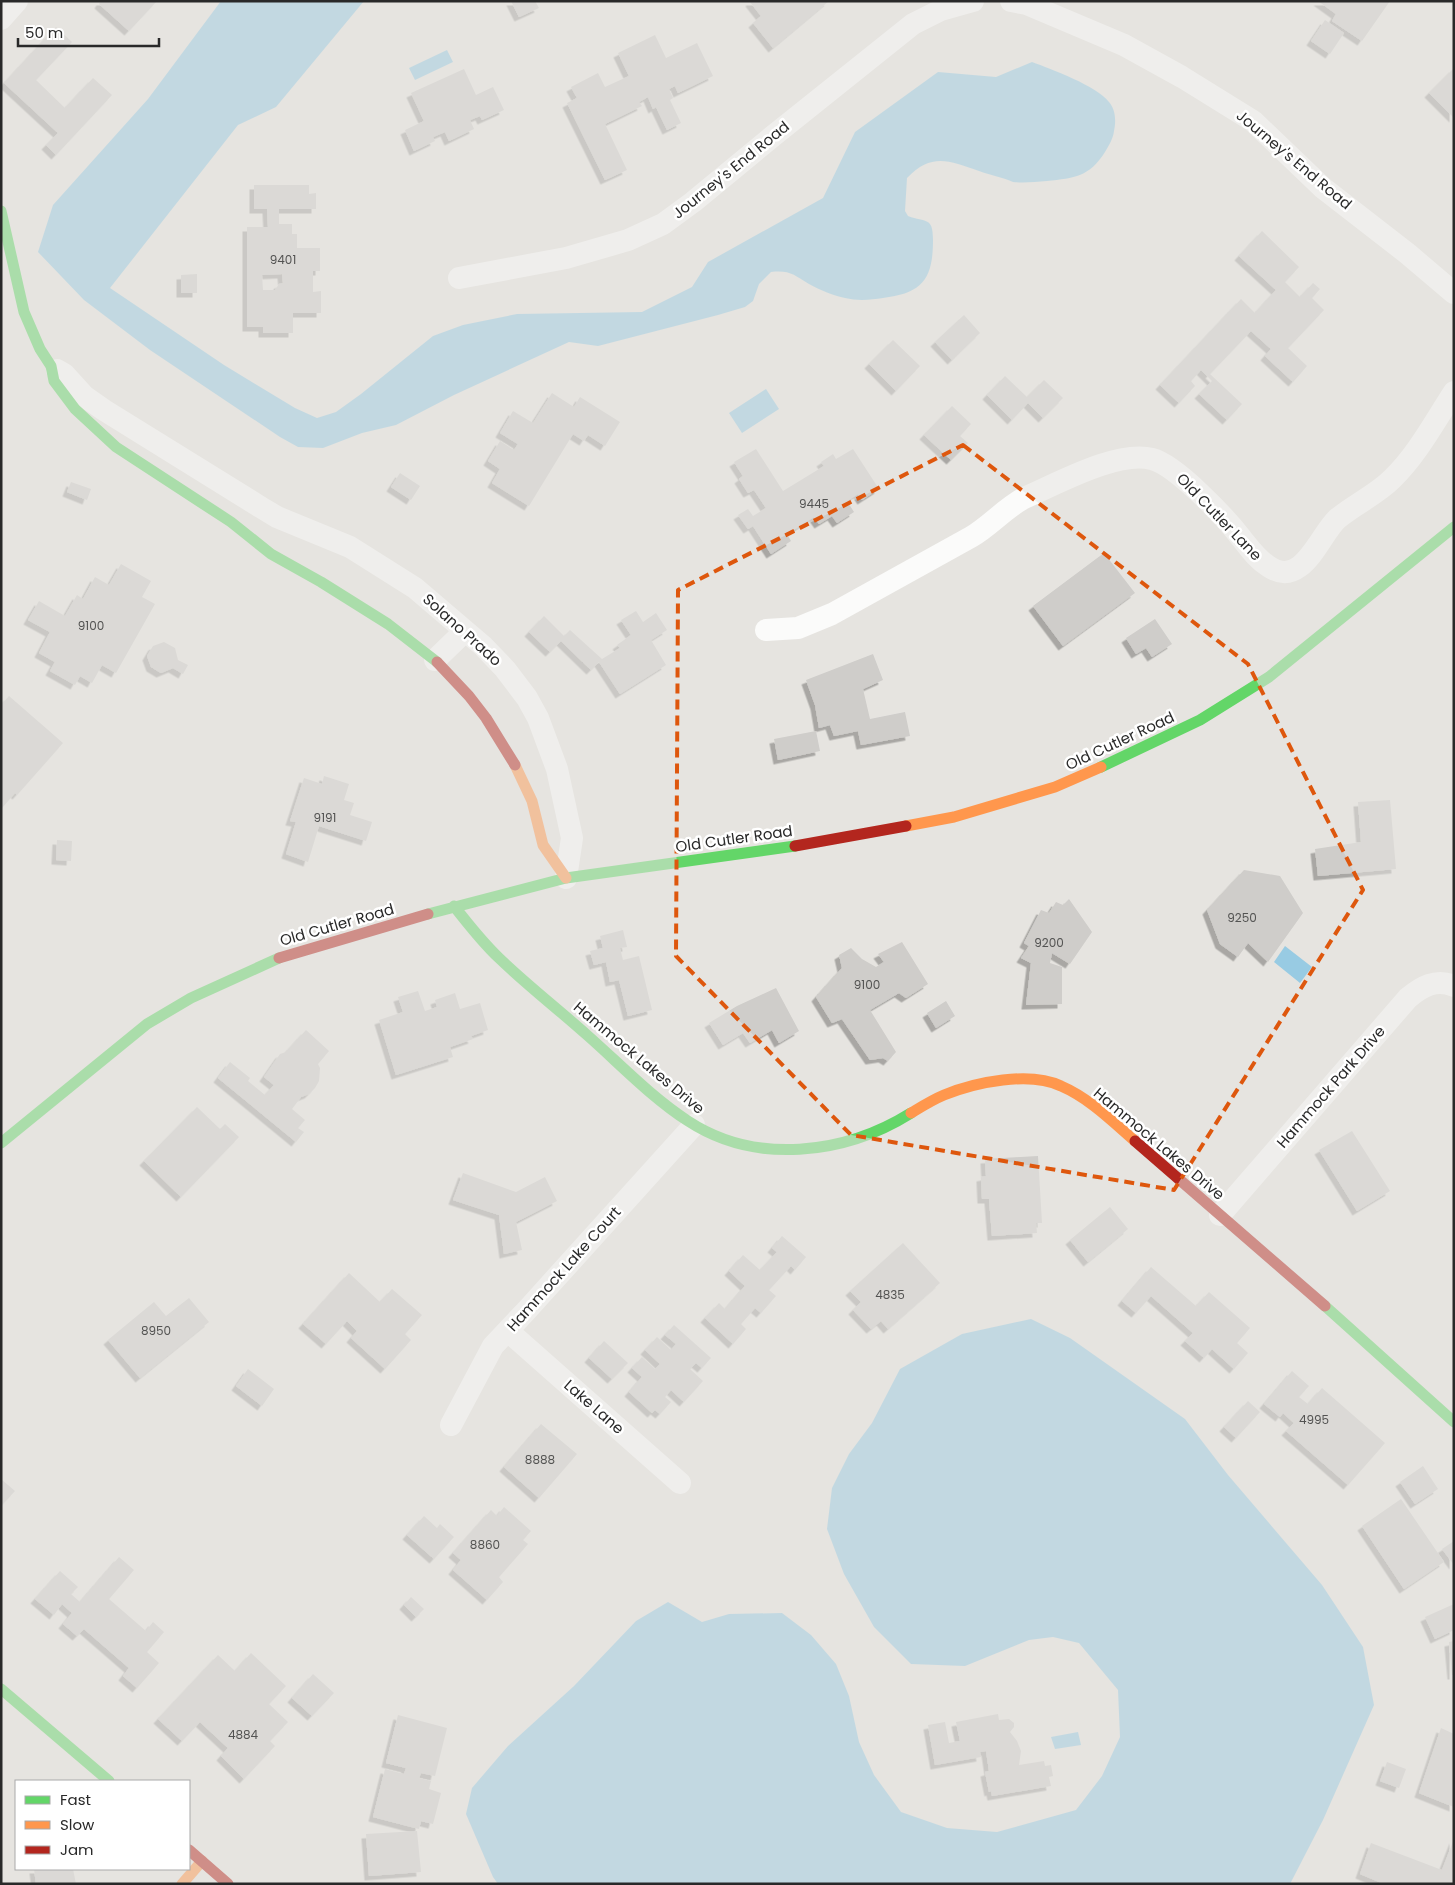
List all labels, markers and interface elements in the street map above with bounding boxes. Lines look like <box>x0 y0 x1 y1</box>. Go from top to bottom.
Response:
scale bar <box>18 15 159 47</box>
text: 50 m <box>25 22 63 43</box>
street label: Journey's End Road <box>1232 105 1357 214</box>
street label: Journey's End Road <box>668 116 794 223</box>
house number: 9401 <box>270 251 296 268</box>
street label: Old Cutler Lane <box>1172 468 1267 565</box>
house number: 9445 <box>799 495 829 512</box>
street label: Solano Prado <box>418 588 506 671</box>
house number: 9100 <box>78 617 104 634</box>
street label: Old Cutler Road <box>1062 706 1178 775</box>
house number: 9191 <box>314 809 336 826</box>
street label: Old Cutler Road <box>674 820 794 857</box>
street label: Old Cutler Road <box>277 898 396 951</box>
house number: 9250 <box>1227 909 1257 926</box>
house number: 9200 <box>1034 934 1064 951</box>
house number: 9100 <box>854 976 880 993</box>
street label: Hammock Lakes Drive <box>569 997 709 1119</box>
street label: Hammock Park Drive <box>1272 1021 1390 1152</box>
street label: Hammock Lakes Drive <box>1089 1083 1229 1205</box>
street label: Hammock Lake Court <box>502 1202 625 1336</box>
house number: 4835 <box>875 1286 905 1303</box>
house number: 8950 <box>141 1322 171 1339</box>
street label: Lake Lane <box>560 1375 629 1439</box>
house number: 4995 <box>1299 1411 1329 1428</box>
house number: 8888 <box>525 1451 555 1468</box>
house number: 8860 <box>470 1536 500 1553</box>
house number: 4884 <box>228 1726 259 1743</box>
legend <box>15 1780 190 1870</box>
text: Fast <box>60 1789 91 1810</box>
text: Slow <box>60 1814 95 1835</box>
text: Jam <box>60 1839 94 1860</box>

